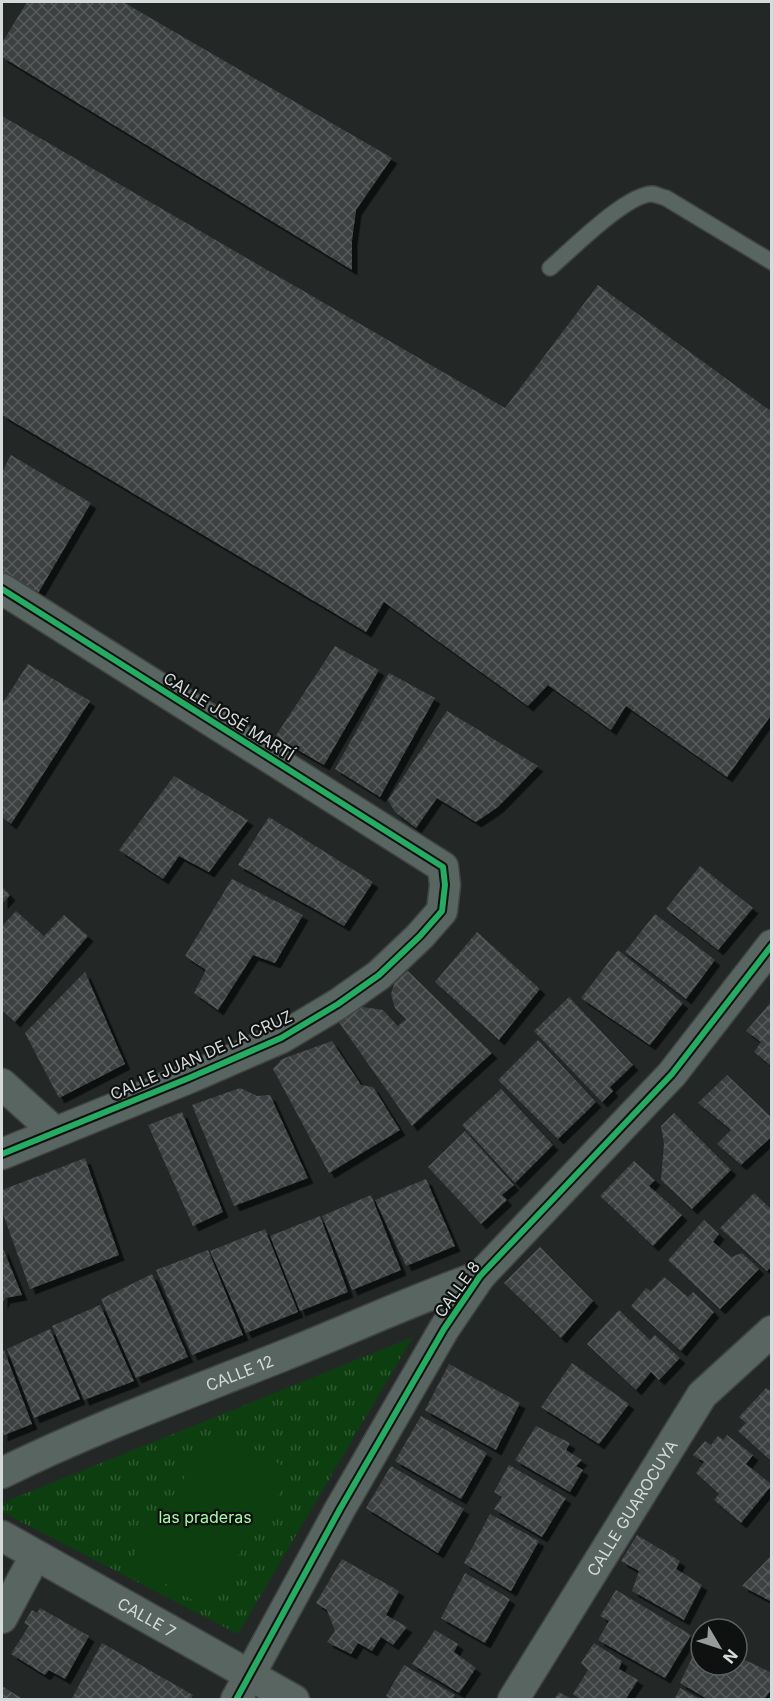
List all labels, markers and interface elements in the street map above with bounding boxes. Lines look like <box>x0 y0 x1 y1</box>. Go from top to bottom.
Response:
street label: CALLE JOSÉ MARTÍ <box>160 668 299 765</box>
street label: CALLE JUAN DE LA CRUZ <box>107 1006 295 1104</box>
street label: CALLE 8 <box>430 1257 484 1321</box>
street label: CALLE 12 <box>203 1351 276 1395</box>
street label: CALLE GUAROCUYA <box>582 1436 682 1579</box>
park label: las praderas <box>158 1507 252 1527</box>
street label: CALLE 7 <box>114 1593 179 1642</box>
north arrow <box>689 1617 749 1677</box>
text: N <box>719 1645 742 1667</box>

